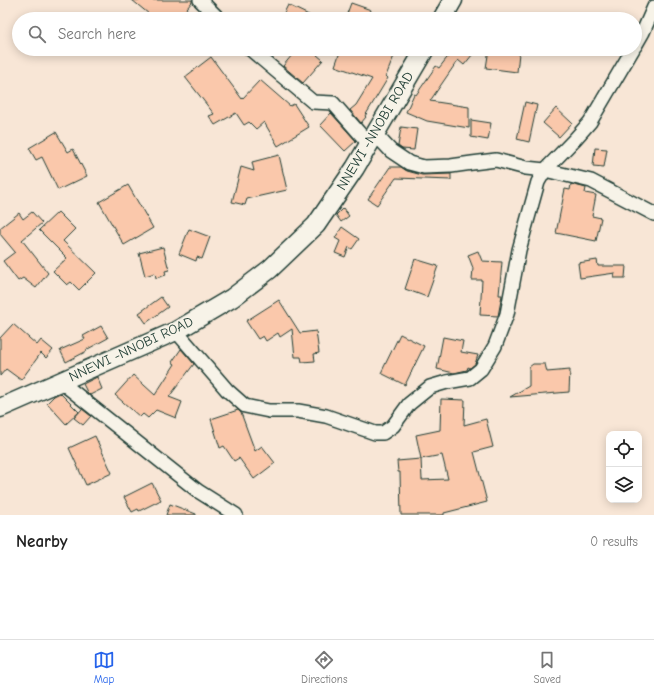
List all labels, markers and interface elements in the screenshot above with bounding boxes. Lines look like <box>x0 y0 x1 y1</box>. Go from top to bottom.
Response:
search box <box>12 12 642 56</box>
icon: search <box>26 23 48 45</box>
text: Search here <box>58 25 136 43</box>
street label: NNEWI -NNOBI ROAD <box>333 68 417 193</box>
street label: NNEWI -NNOBI ROAD <box>66 313 196 385</box>
map controls <box>606 431 642 503</box>
button: locate <box>606 431 642 467</box>
button: layers <box>606 467 642 503</box>
text: Nearby <box>16 532 67 551</box>
text: 0 results <box>590 534 638 549</box>
tab: Map <box>93 649 115 686</box>
tab: Directions <box>301 649 348 686</box>
tab: Saved <box>534 649 561 686</box>

